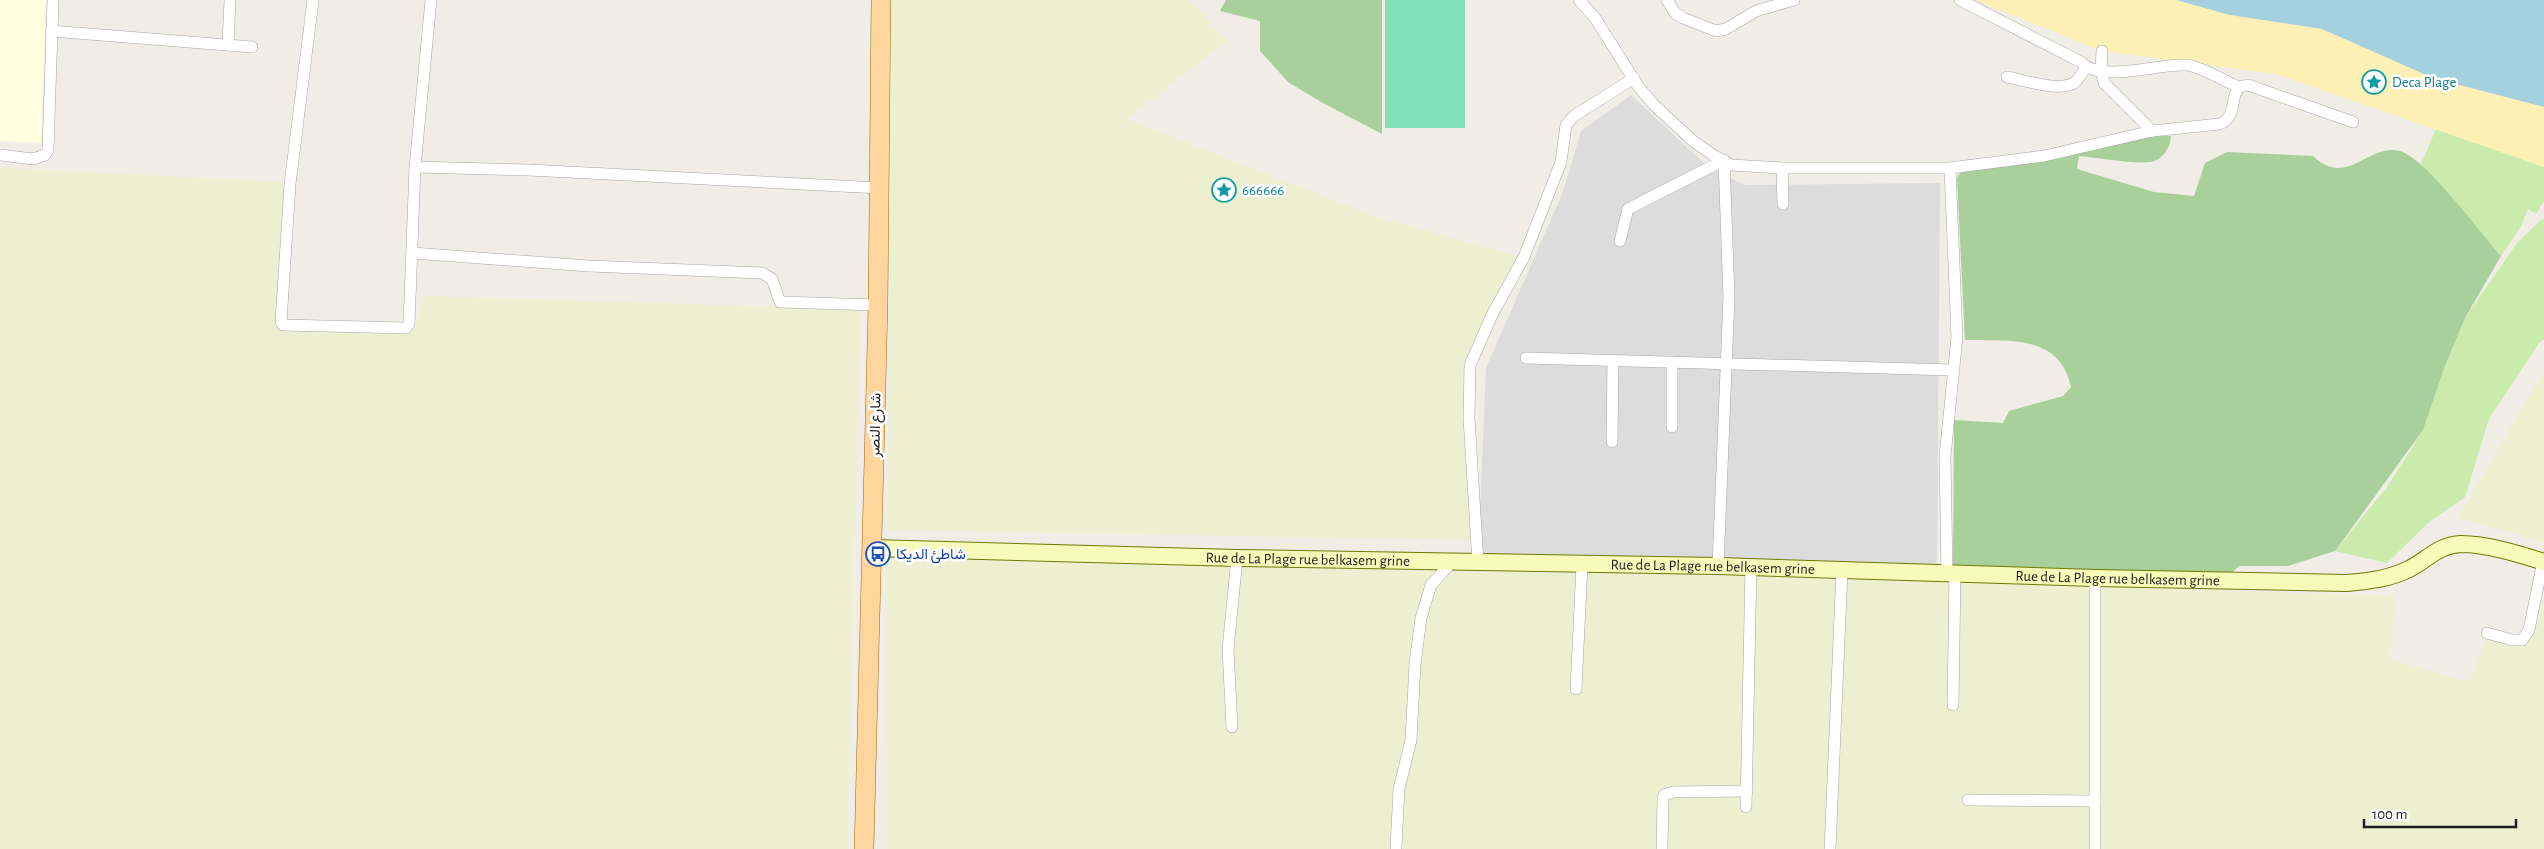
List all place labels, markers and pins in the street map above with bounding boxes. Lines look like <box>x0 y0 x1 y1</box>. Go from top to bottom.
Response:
place icon: Deca Plage <box>2361 69 2387 95</box>
place label: Deca Plage <box>2392 75 2456 90</box>
place icon: 666666 <box>1211 177 1237 203</box>
place label: 666666 <box>1242 183 1284 198</box>
bus stop icon: شاطئ الديكا <box>865 541 891 567</box>
place label: شاطئ الديكا <box>896 547 966 564</box>

